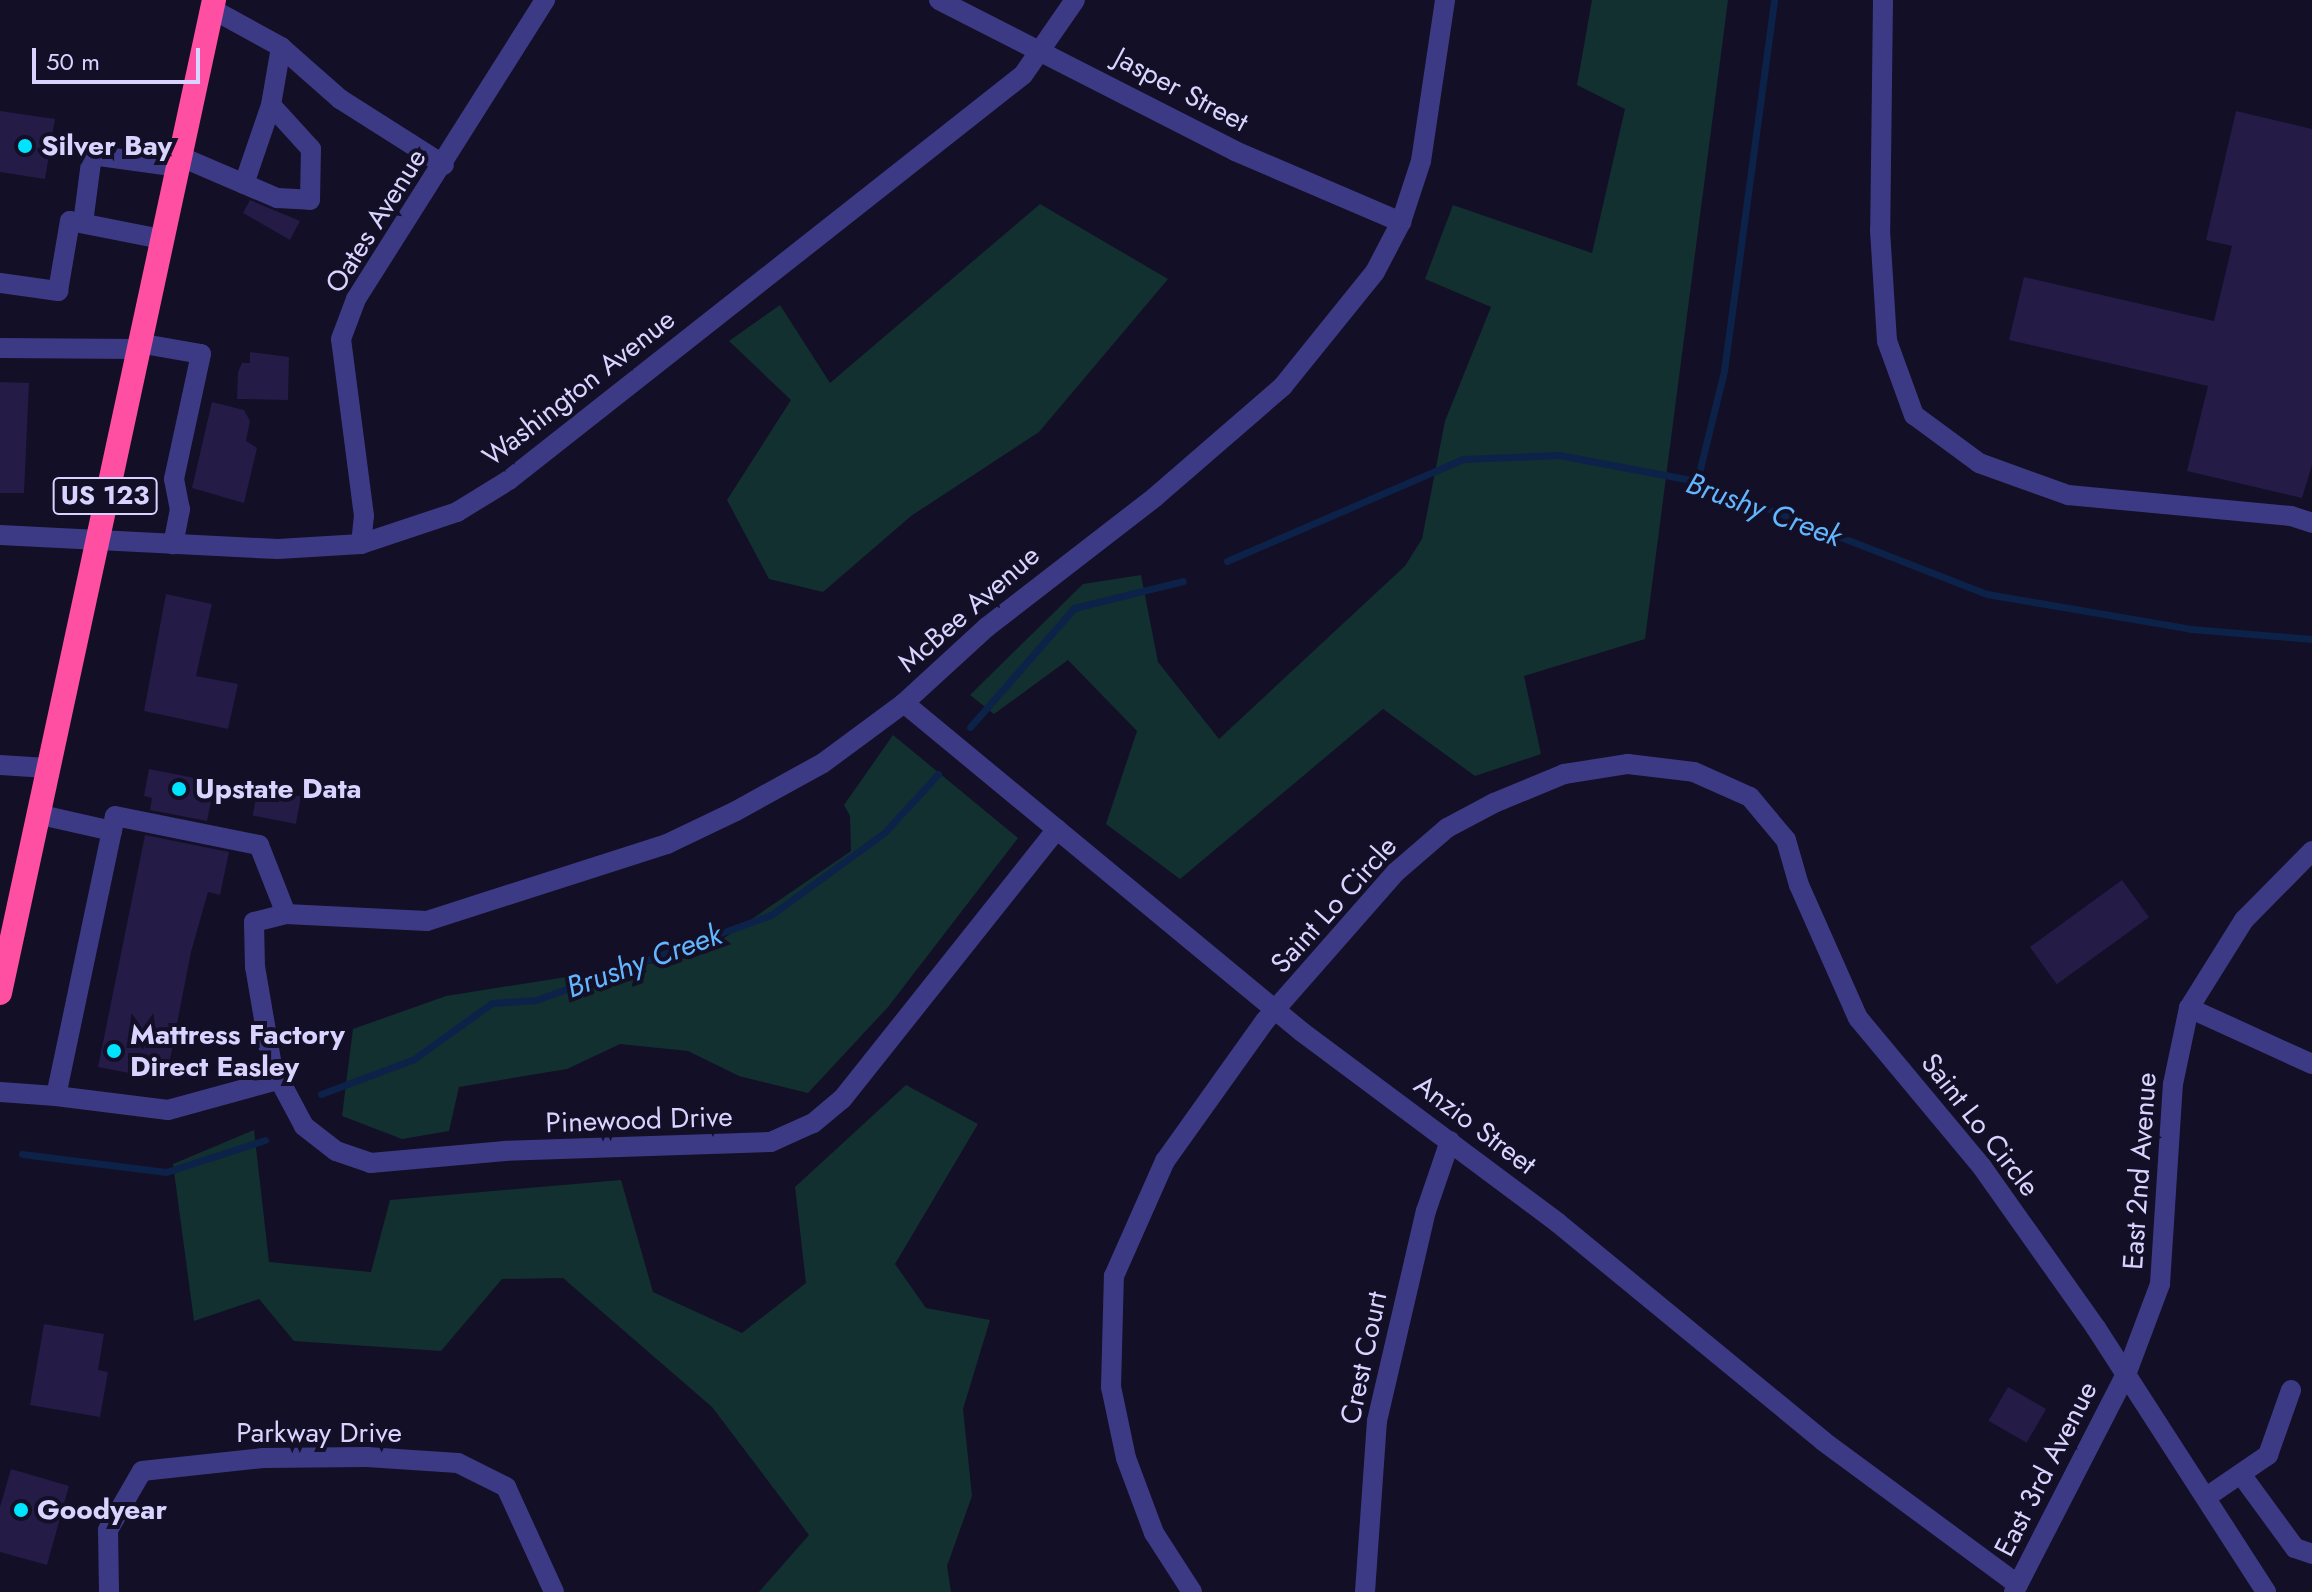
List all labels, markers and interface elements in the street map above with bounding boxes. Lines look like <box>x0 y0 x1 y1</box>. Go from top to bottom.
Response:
scale bar <box>36 32 204 82</box>
street label: Jasper Street <box>1108 41 1254 139</box>
text: 50 m <box>46 44 100 79</box>
place label: Silver Bay <box>41 129 172 163</box>
marker: Silver Bay <box>16 137 34 155</box>
street label: Oates Avenue <box>318 143 434 299</box>
street label: Washington Avenue <box>476 303 682 473</box>
water label: Brushy Creek <box>1681 465 1847 555</box>
road number: US 123 <box>51 474 159 518</box>
street label: McBee Avenue <box>892 539 1046 679</box>
place label: Upstate Data <box>195 772 362 806</box>
marker: Upstate Data <box>170 780 188 798</box>
street label: Saint Lo Circle <box>1264 830 1404 980</box>
water label: Brushy Creek <box>561 916 727 1006</box>
place label: Mattress Factory Direct Easley <box>130 1018 345 1084</box>
marker: Mattress Factory Direct Easley <box>105 1042 123 1060</box>
street label: Saint Lo Circle <box>1914 1047 2046 1203</box>
street label: Anzio Street <box>1407 1068 1543 1182</box>
street label: East 2nd Avenue <box>2116 1071 2164 1271</box>
street label: Pinewood Drive <box>545 1100 733 1140</box>
street label: Crest Court <box>1334 1289 1394 1427</box>
street label: East 3rd Avenue <box>1988 1376 2104 1562</box>
street label: Parkway Drive <box>236 1416 402 1450</box>
place label: Goodyear <box>37 1493 167 1527</box>
marker: Goodyear <box>12 1501 30 1519</box>

